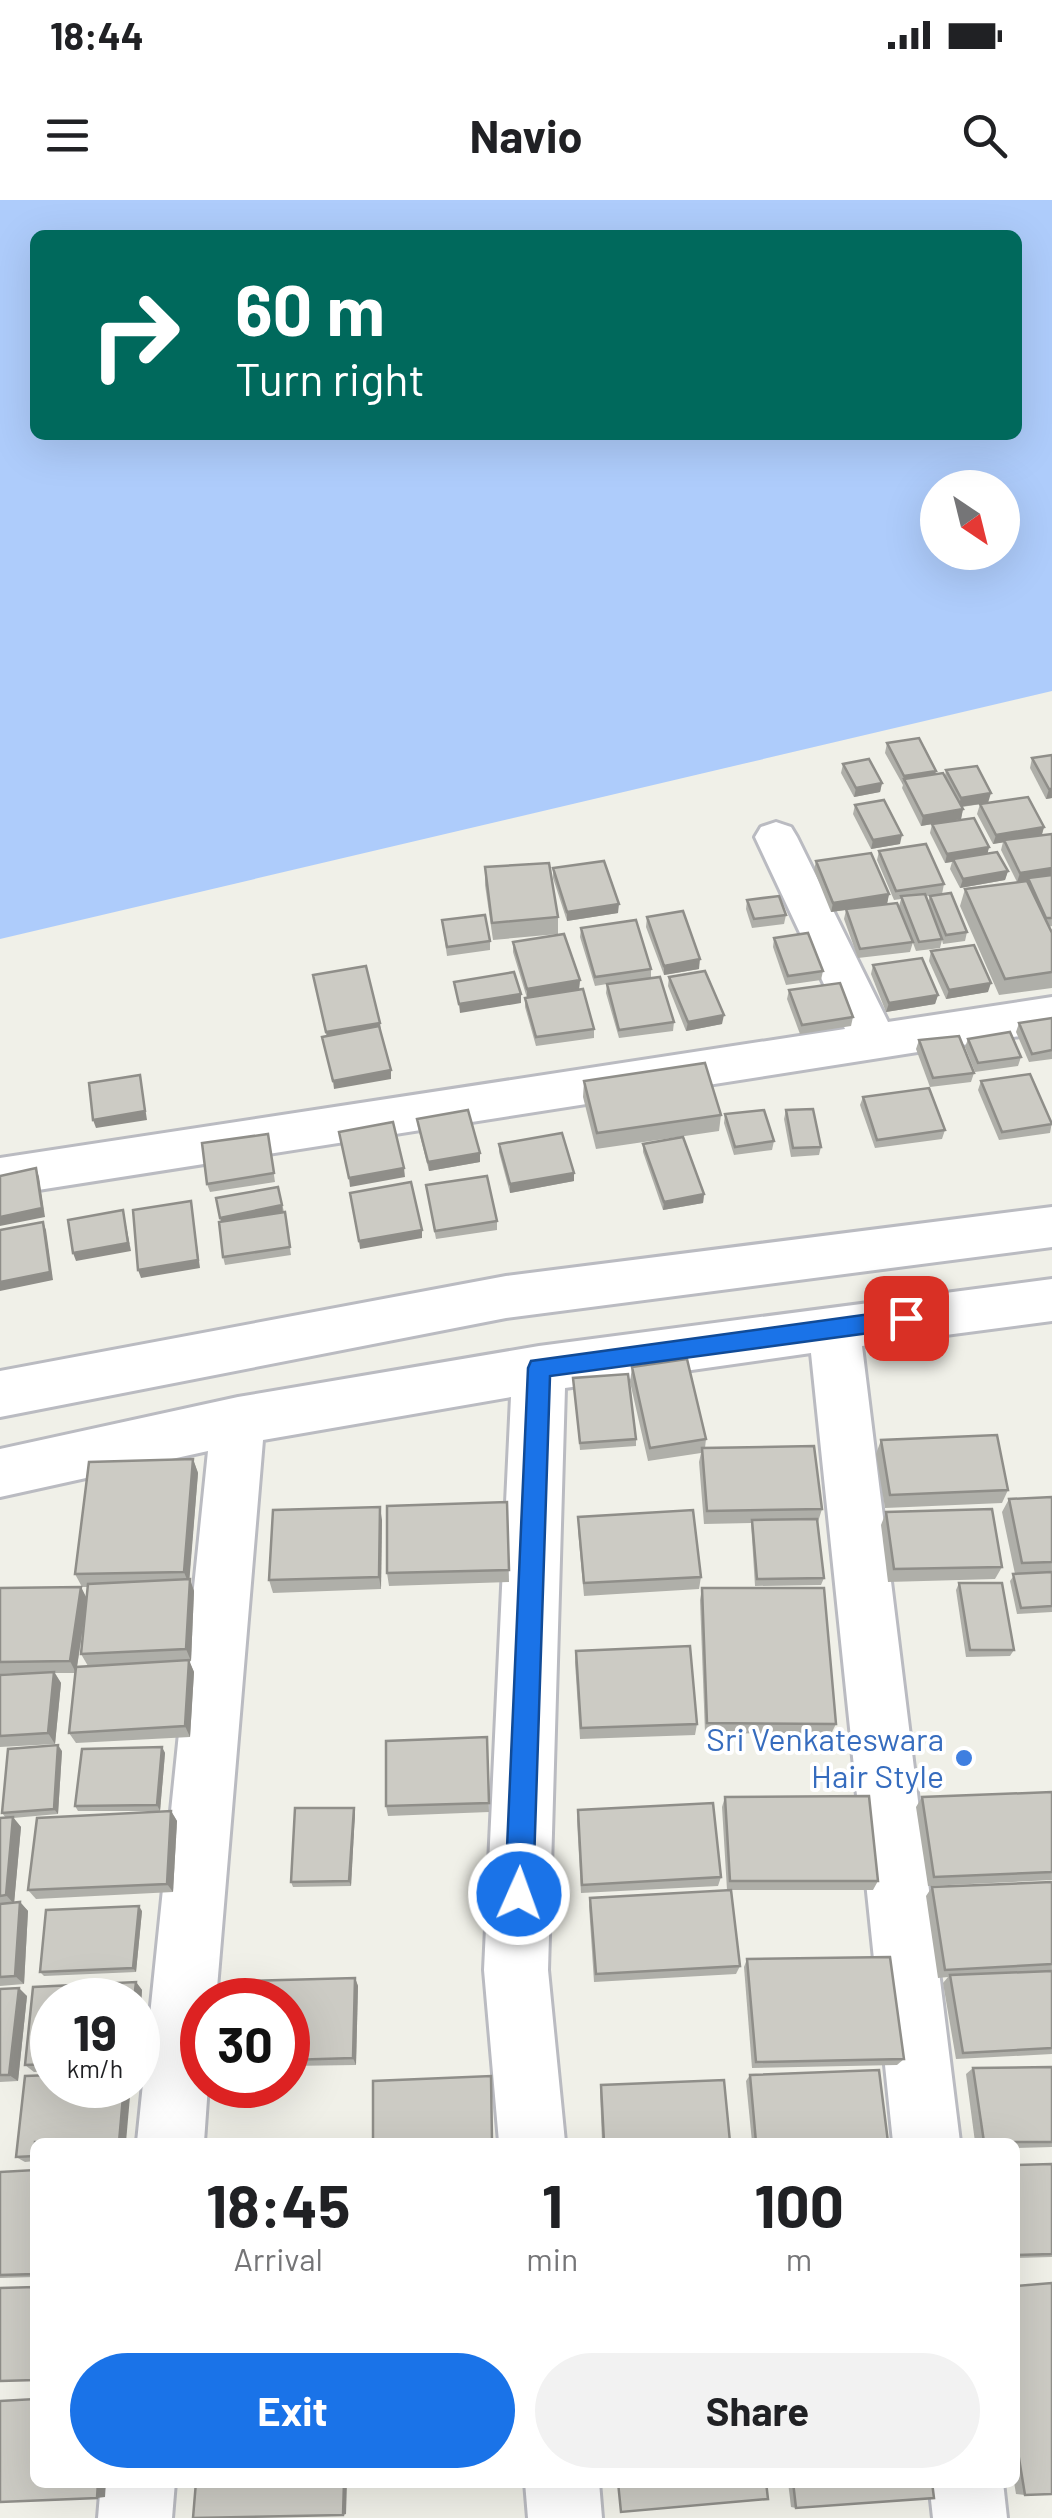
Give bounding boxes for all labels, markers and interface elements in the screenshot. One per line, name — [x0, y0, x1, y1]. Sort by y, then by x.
text: 18:44 — [50, 12, 144, 58]
icon: menu — [40, 108, 95, 163]
text: Navio — [470, 108, 583, 162]
icon: search — [957, 108, 1012, 163]
text: 60 m — [235, 266, 385, 350]
icon: right — [70, 270, 200, 400]
text: Turn right — [235, 351, 425, 405]
north arrow — [920, 470, 1020, 570]
map controls — [920, 470, 1020, 570]
pin — [864, 1276, 949, 1361]
icon: arrive — [879, 1291, 934, 1346]
place label: Sri Venkateswara Hair Style — [706, 1719, 944, 1794]
marker: Sri Venkateswara Hair Style — [953, 1747, 975, 1769]
position arrow — [467, 1842, 571, 1946]
speed limit sign: 30 — [180, 1978, 310, 2108]
text: 19 — [73, 2001, 117, 2061]
text: km/h — [67, 2053, 123, 2083]
text: 18:45 — [206, 2168, 350, 2240]
text: 1 — [542, 2168, 563, 2240]
text: 100 — [754, 2168, 844, 2240]
text: Arrival — [233, 2239, 323, 2277]
text: min — [526, 2239, 578, 2277]
text: m — [786, 2239, 812, 2277]
button: Exit — [70, 2353, 515, 2468]
button: Share — [535, 2353, 980, 2468]

